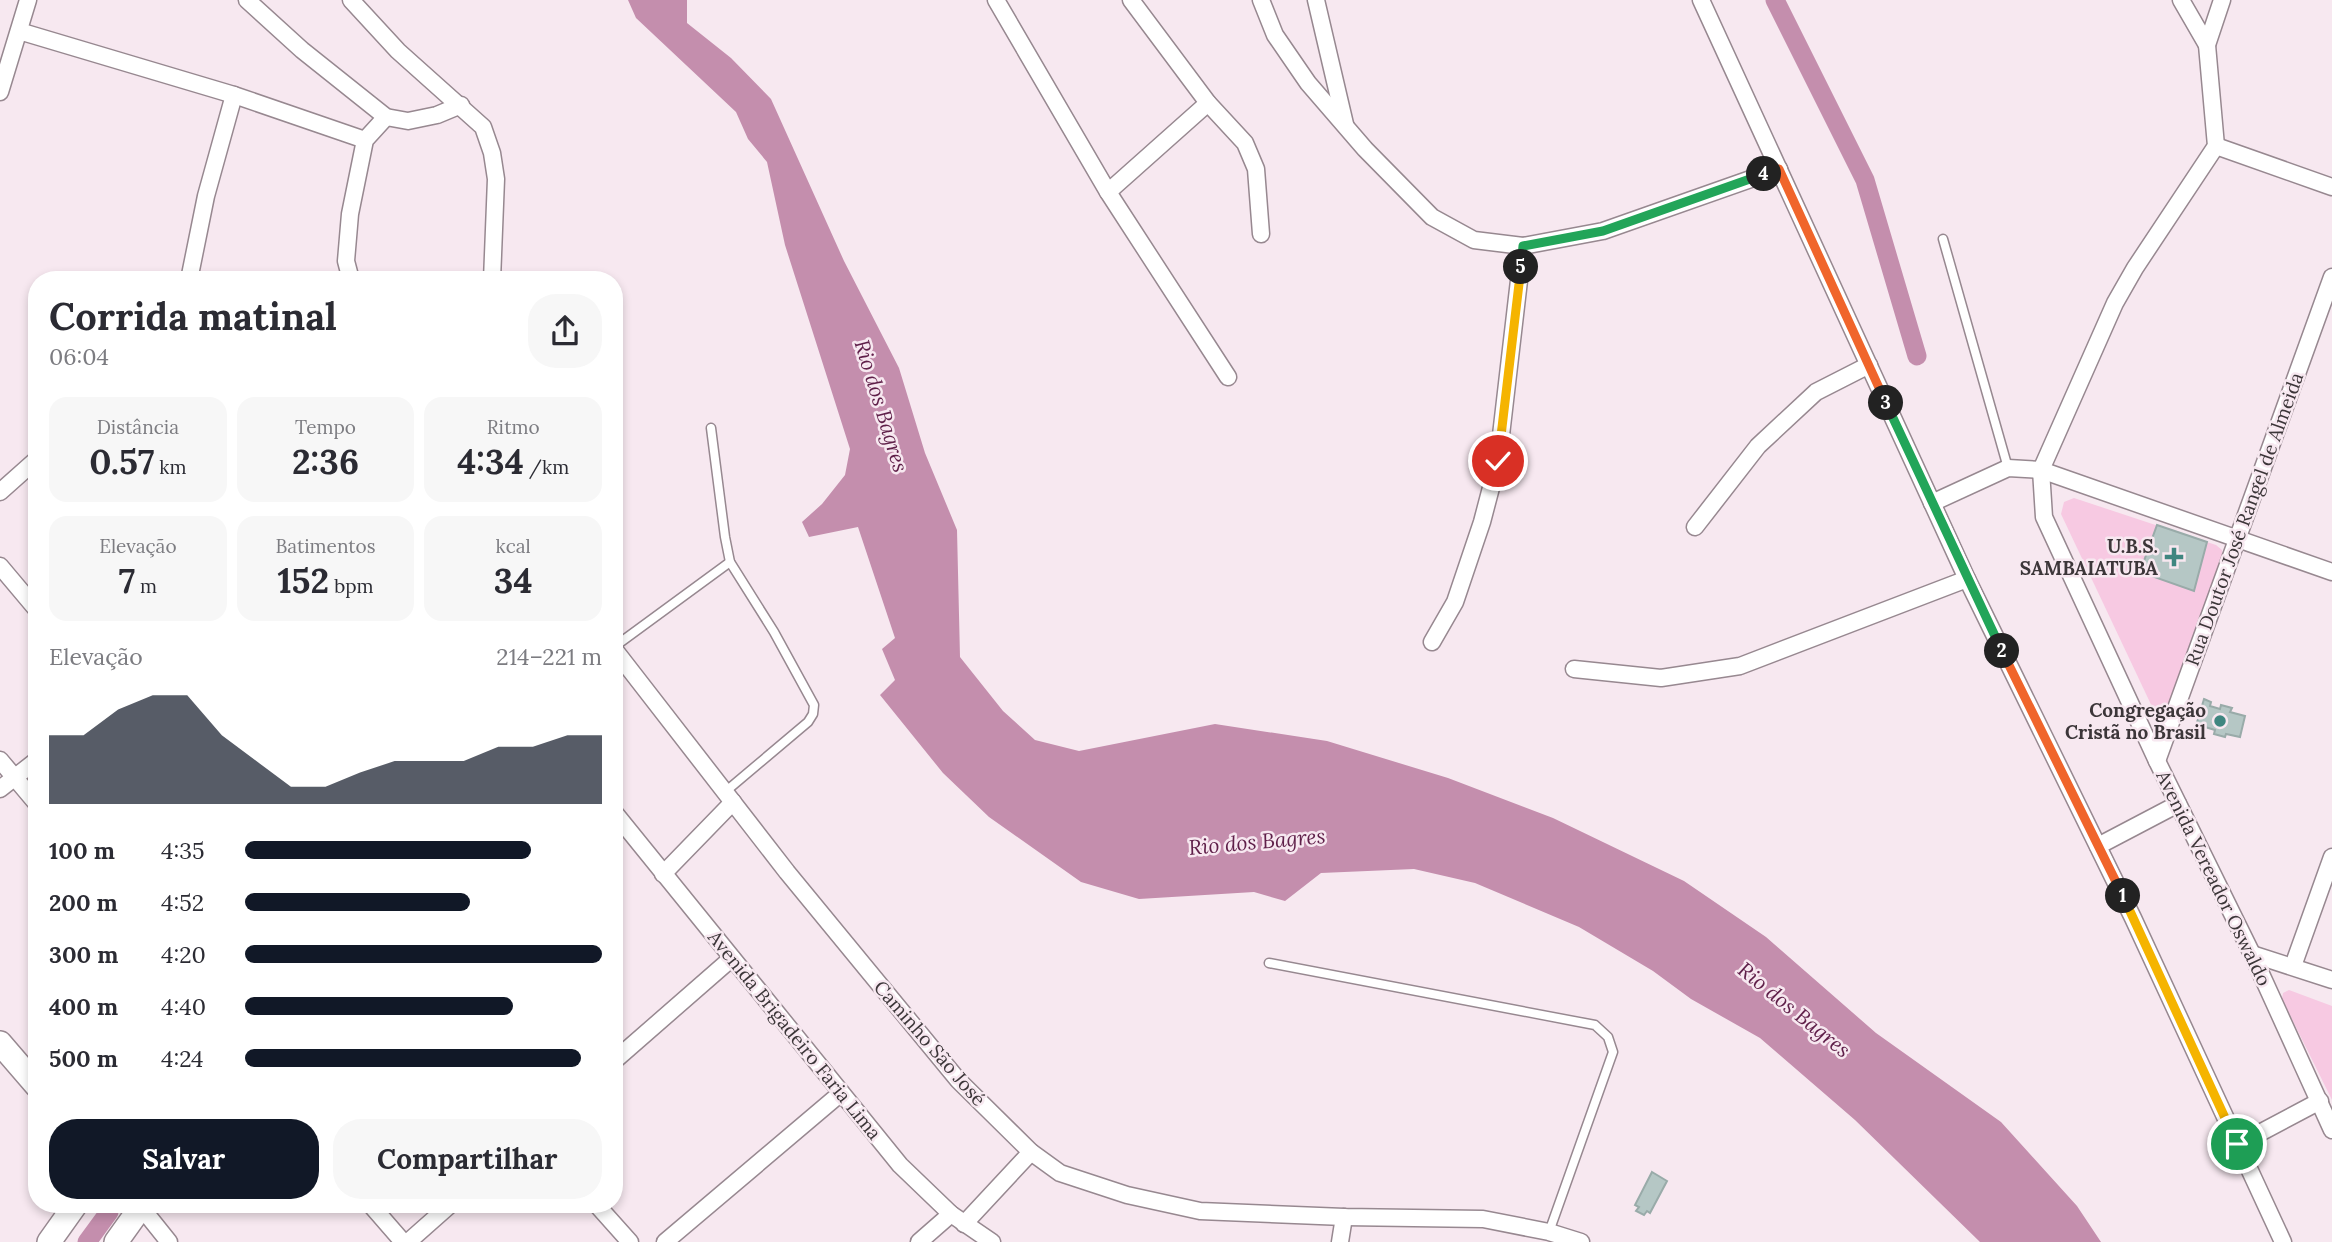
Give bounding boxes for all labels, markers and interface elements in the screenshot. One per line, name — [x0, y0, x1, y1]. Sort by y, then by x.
pin: 4 — [1746, 156, 1782, 192]
text: 4 — [1758, 161, 1769, 185]
pin: 5 — [1504, 250, 1538, 284]
text: 5 — [1515, 254, 1526, 278]
text: Corrida matinal — [49, 292, 337, 340]
button: share — [528, 294, 602, 368]
water label: Rio dos Bagres — [849, 336, 914, 475]
text: 06:04 — [49, 342, 109, 371]
street label: Rua Doutor José Rangel de Almeida — [2180, 369, 2308, 669]
pin: 3 — [1868, 386, 1904, 420]
text: 3 — [1880, 390, 1891, 414]
text: Distância — [97, 415, 179, 439]
text: Tempo — [295, 415, 356, 439]
text: Ritmo — [487, 415, 540, 439]
pin — [1468, 431, 1528, 491]
text: 0.57 — [89, 439, 154, 484]
text: 2:36 — [292, 439, 359, 484]
text: 4:34 — [457, 439, 524, 484]
icon: check — [1479, 442, 1517, 480]
text: km — [154, 455, 186, 479]
text: /km — [524, 455, 569, 479]
text: Elevação — [99, 534, 177, 558]
text: Batimentos — [275, 534, 376, 558]
text: kcal — [496, 534, 531, 558]
place label: U.B.S. SAMBAIATUBA — [2020, 534, 2158, 580]
marker: U.B.S. SAMBAIATUBA — [2164, 547, 2184, 567]
text: 7 — [119, 558, 135, 603]
text: 152 — [277, 558, 329, 603]
text: 34 — [494, 558, 533, 603]
text: m — [135, 574, 157, 598]
text: bpm — [329, 574, 374, 598]
pin: 2 — [1984, 634, 2020, 668]
text: 2 — [1996, 638, 2007, 662]
text: Elevação — [49, 642, 143, 671]
text: 214–221 m — [496, 642, 602, 671]
place label: Congregação Cristã no Brasil — [2065, 698, 2206, 744]
marker: Congregação Cristã no Brasil — [2212, 713, 2228, 729]
street label: Avenida Vereador Oswaldo — [2151, 766, 2277, 990]
water label: Rio dos Bagres — [1187, 822, 1326, 861]
text: 100 m — [49, 836, 115, 865]
text: 4:35 — [161, 836, 205, 865]
pin: 1 — [2106, 878, 2140, 914]
text: 1 — [2119, 883, 2126, 907]
text: 200 m — [49, 888, 118, 917]
text: 4:52 — [161, 888, 204, 917]
street label: Avenida Brigadeiro Faria Lima — [703, 925, 887, 1145]
text: 300 m — [49, 940, 118, 969]
text: 4:20 — [161, 940, 206, 969]
water label: Rio dos Bagres — [1732, 956, 1856, 1063]
street label: Caminho São José — [869, 975, 991, 1111]
text: 400 m — [49, 992, 118, 1021]
text: 4:40 — [161, 992, 206, 1021]
text: 500 m — [49, 1044, 118, 1073]
text: 4:24 — [161, 1044, 204, 1073]
pin — [2207, 1114, 2267, 1174]
button: Salvar — [49, 1119, 319, 1199]
button: Compartilhar — [333, 1119, 602, 1199]
icon: arrive — [2218, 1125, 2256, 1163]

